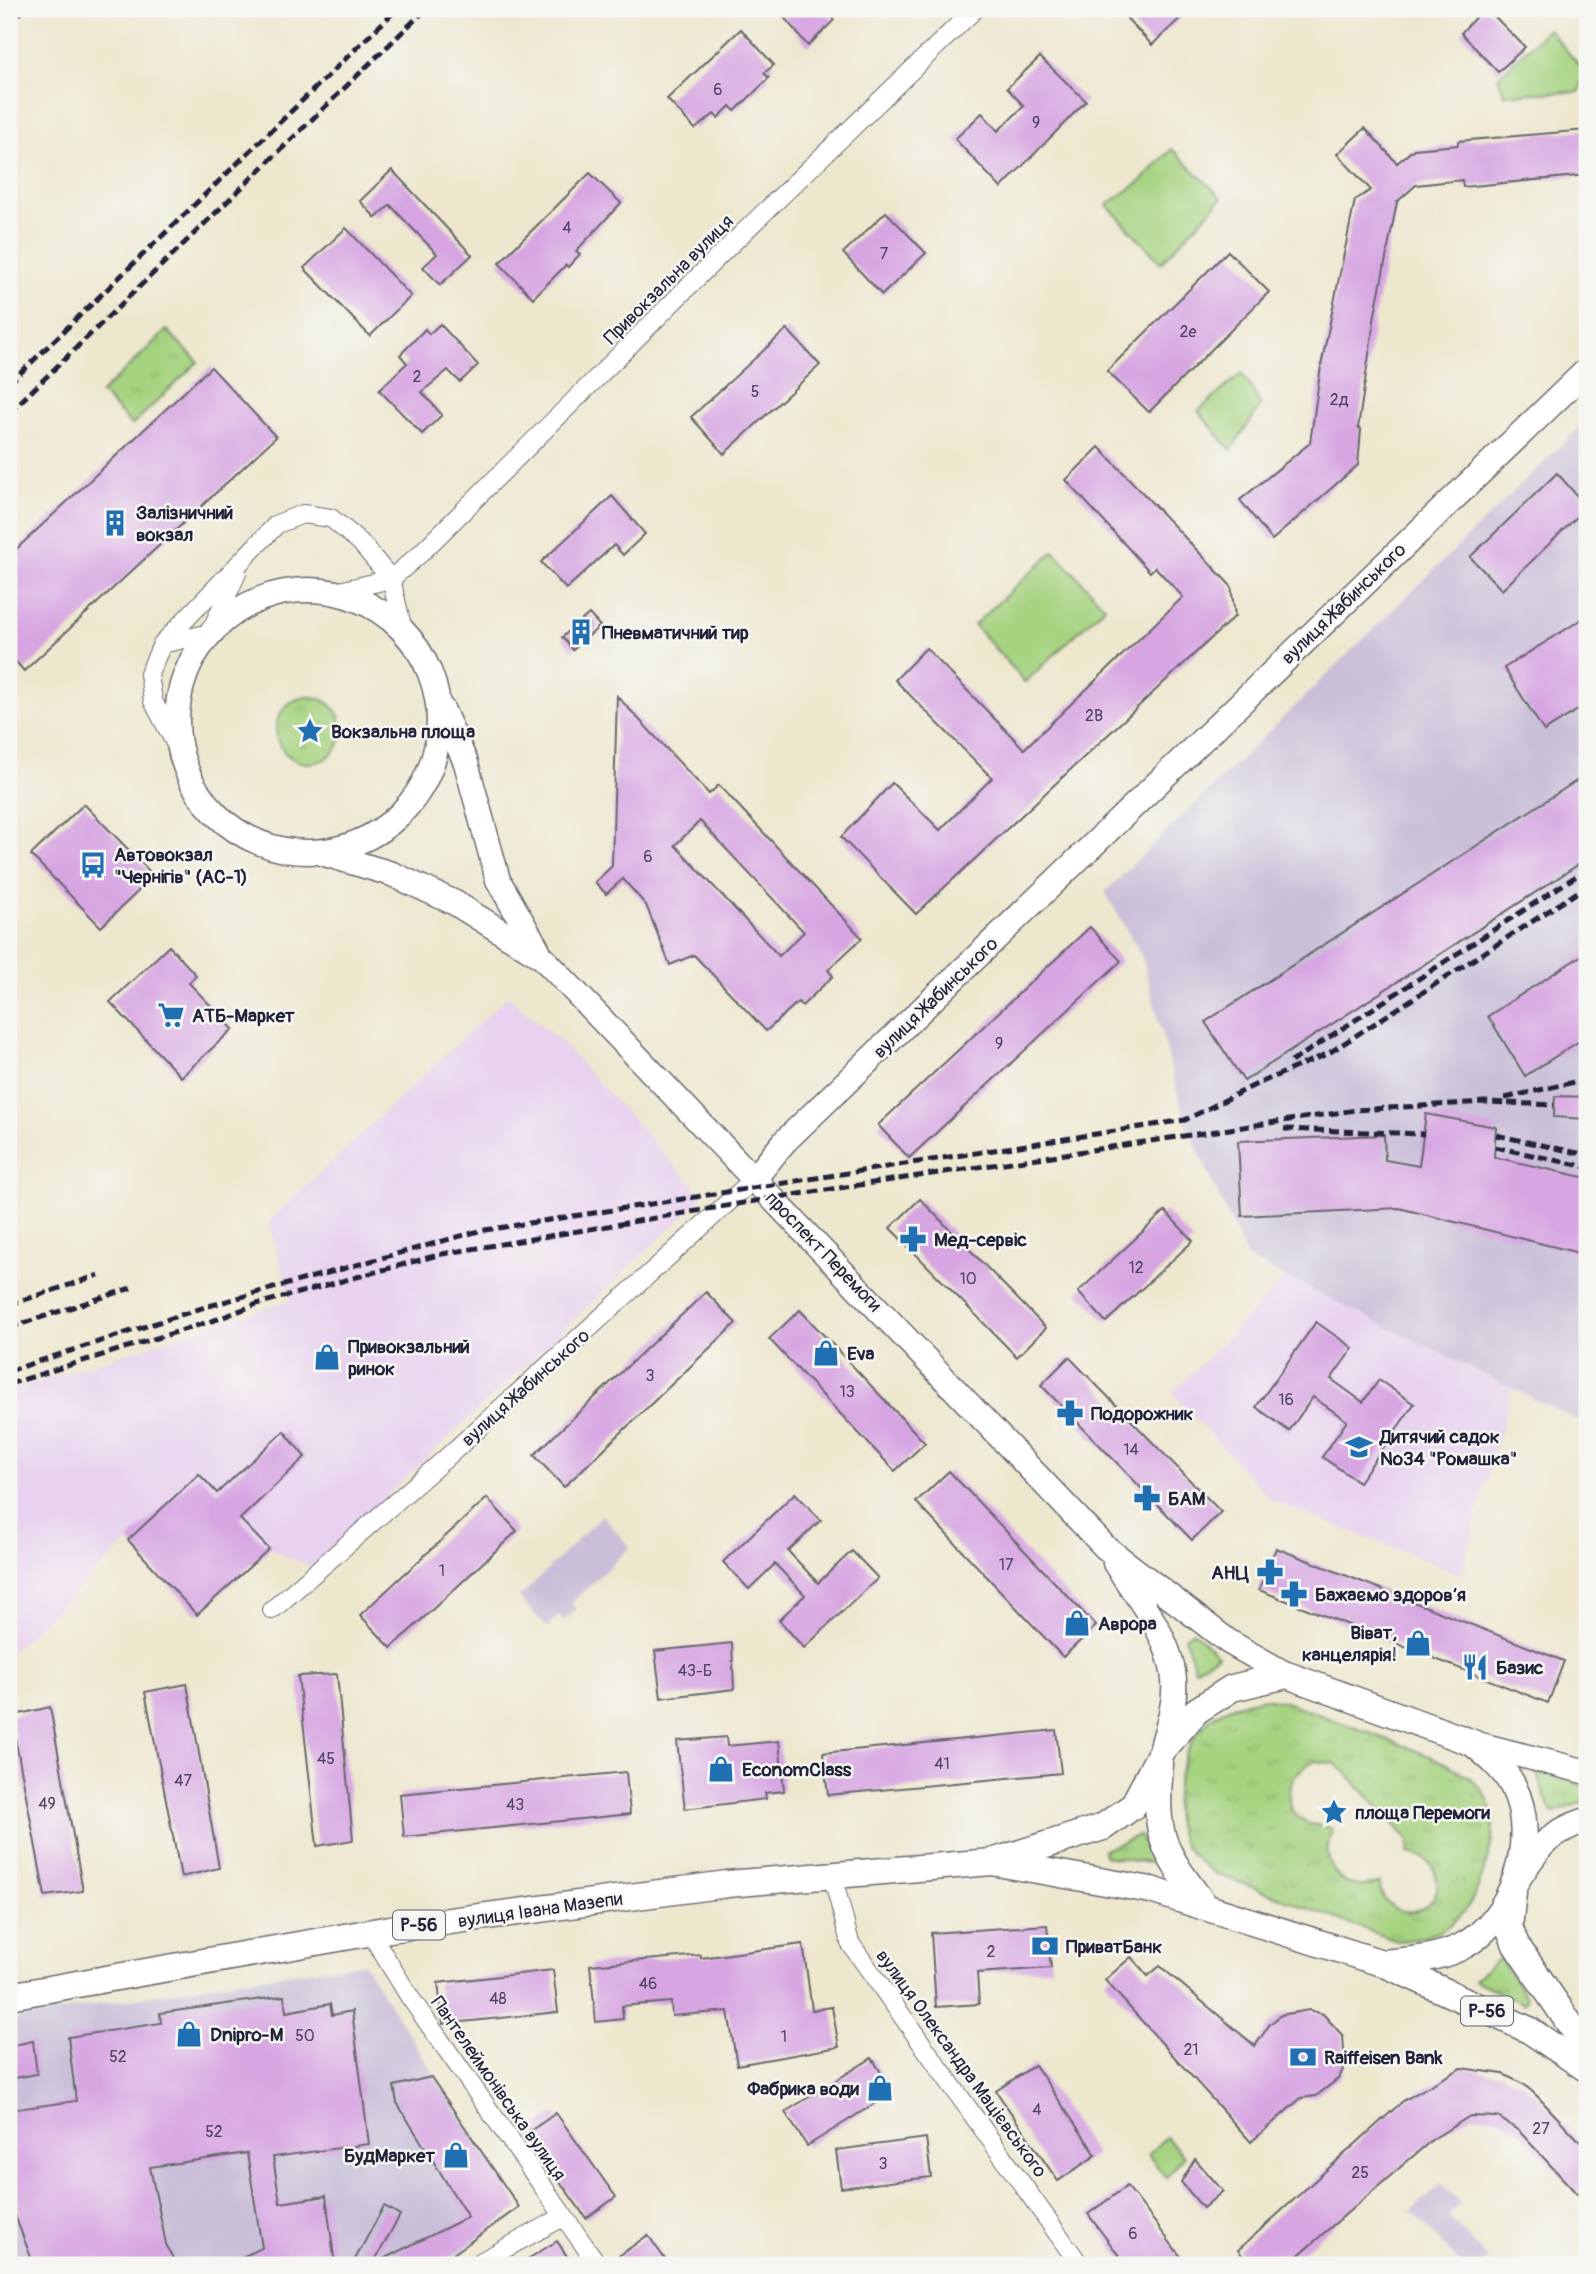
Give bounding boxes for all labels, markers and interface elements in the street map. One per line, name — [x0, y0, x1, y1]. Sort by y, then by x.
house number: 6 — [713, 80, 723, 100]
house number: 9 — [1032, 113, 1040, 133]
street label: Привокзальна вулиця — [599, 210, 739, 350]
house number: 4 — [562, 218, 572, 238]
house number: 7 — [880, 244, 889, 264]
house number: 2е — [1180, 322, 1197, 342]
house number: 2 — [413, 367, 422, 387]
house number: 5 — [751, 382, 759, 402]
house number: 2д — [1330, 390, 1349, 410]
place label: Залізничний вокзал — [136, 501, 233, 547]
building icon: Залізничний вокзал — [100, 508, 130, 538]
street label: вулиця Жабинського — [1276, 538, 1411, 669]
building icon: Пневматичний тир — [566, 617, 596, 647]
place label: Пневматичний тир — [602, 621, 749, 645]
house number: 2В — [1085, 706, 1103, 726]
place icon: Вокзальна площа — [295, 716, 325, 746]
place label: Вокзальна площа — [331, 720, 475, 744]
place label: Автовокзал "Чернігів" (АС-1) — [114, 843, 248, 889]
house number: 6 — [643, 847, 653, 867]
bus stop icon: Автовокзал "Чернігів" (АС-1) — [78, 850, 108, 880]
street label: вулиця Жабинського — [868, 932, 1003, 1063]
supermarket icon: АТБ-Маркет — [156, 1000, 186, 1030]
place label: АТБ-Маркет — [192, 1004, 295, 1028]
house number: 9 — [995, 1034, 1003, 1054]
street label: проспект Перемоги — [760, 1187, 887, 1317]
pharmacy icon: Мед-сервіс — [898, 1224, 928, 1254]
place label: Мед-сервіс — [934, 1228, 1027, 1252]
house number: 12 — [1128, 1258, 1144, 1278]
house number: 10 — [959, 1269, 977, 1289]
street label: вулиця Жабинського — [457, 1324, 595, 1452]
place label: Привокзальний ринок — [348, 1335, 470, 1381]
shop icon: Eva — [811, 1338, 841, 1368]
shop icon: Привокзальний ринок — [312, 1342, 342, 1372]
place label: Eva — [847, 1342, 874, 1366]
house number: 3 — [646, 1366, 655, 1386]
house number: 13 — [839, 1382, 855, 1402]
house number: 16 — [1278, 1390, 1294, 1410]
pharmacy icon: Подорожник — [1055, 1398, 1085, 1428]
place label: Подорожник — [1091, 1402, 1193, 1426]
place label: Дитячий садок №34 "Ромашка" — [1379, 1425, 1517, 1471]
school or university icon: Дитячий садок №34 "Ромашка" — [1344, 1432, 1374, 1462]
house number: 14 — [1123, 1440, 1139, 1460]
pharmacy icon: БАМ — [1132, 1483, 1162, 1513]
place label: БАМ — [1168, 1487, 1206, 1511]
house number: 17 — [999, 1555, 1014, 1575]
pharmacy icon: АНЦ — [1255, 1557, 1285, 1587]
house number: 1 — [439, 1561, 445, 1581]
place label: АНЦ — [1211, 1561, 1249, 1585]
pharmacy icon: Бажаємо здоровʼя — [1279, 1579, 1309, 1609]
place label: Бажаємо здоровʼя — [1315, 1583, 1466, 1607]
shop icon: Аврора — [1062, 1608, 1092, 1638]
place label: Аврора — [1098, 1612, 1157, 1636]
place label: Віват, канцелярія! — [1302, 1621, 1397, 1667]
shop icon: Віват, канцелярія! — [1403, 1628, 1433, 1658]
restaurant icon: Базис — [1460, 1652, 1490, 1682]
place label: Базис — [1496, 1656, 1544, 1680]
house number: 43-Б — [678, 1661, 712, 1681]
house number: 45 — [317, 1749, 335, 1769]
shop icon: EconomClass — [706, 1754, 736, 1784]
house number: 41 — [934, 1754, 950, 1774]
place label: EconomClass — [742, 1758, 852, 1782]
house number: 47 — [174, 1771, 192, 1791]
house number: 49 — [38, 1794, 56, 1814]
house number: 43 — [506, 1795, 524, 1815]
place icon: площа Перемоги — [1319, 1797, 1349, 1827]
place label: площа Перемоги — [1355, 1801, 1490, 1825]
street label: вулиця Івана Мазепи — [456, 1886, 625, 1933]
road number: Р-56 — [393, 1910, 445, 1940]
bank icon: ПриватБанк — [1030, 1931, 1060, 1961]
place label: ПриватБанк — [1066, 1935, 1162, 1959]
house number: 2 — [987, 1942, 996, 1962]
street label: вулиця Олександра Мацієвського — [870, 1945, 1052, 2182]
house number: 46 — [639, 1974, 657, 1994]
house number: 48 — [489, 1989, 507, 2009]
street label: Пантелеймонівська вулиця — [425, 1992, 571, 2186]
road number: Р-56 — [1461, 1996, 1513, 2025]
shop icon: Dnipro-M — [174, 2019, 204, 2049]
place label: Dnipro-M — [210, 2023, 284, 2047]
house number: 50 — [295, 2026, 315, 2046]
house number: 1 — [781, 2027, 787, 2047]
house number: 21 — [1183, 2040, 1199, 2060]
bank icon: Raiffeisen Bank — [1288, 2042, 1318, 2072]
place label: Raiffeisen Bank — [1324, 2046, 1444, 2070]
house number: 52 — [109, 2047, 127, 2067]
shop icon: Фабрика води — [865, 2073, 895, 2103]
place label: Фабрика води — [747, 2077, 860, 2101]
house number: 4 — [1032, 2100, 1042, 2120]
house number: 27 — [1532, 2119, 1550, 2139]
house number: 52 — [205, 2122, 223, 2142]
shop icon: БудМаркет — [441, 2140, 471, 2170]
place label: БудМаркет — [344, 2144, 435, 2168]
house number: 3 — [879, 2154, 888, 2174]
house number: 25 — [1351, 2163, 1369, 2183]
house number: 6 — [1128, 2224, 1138, 2244]

